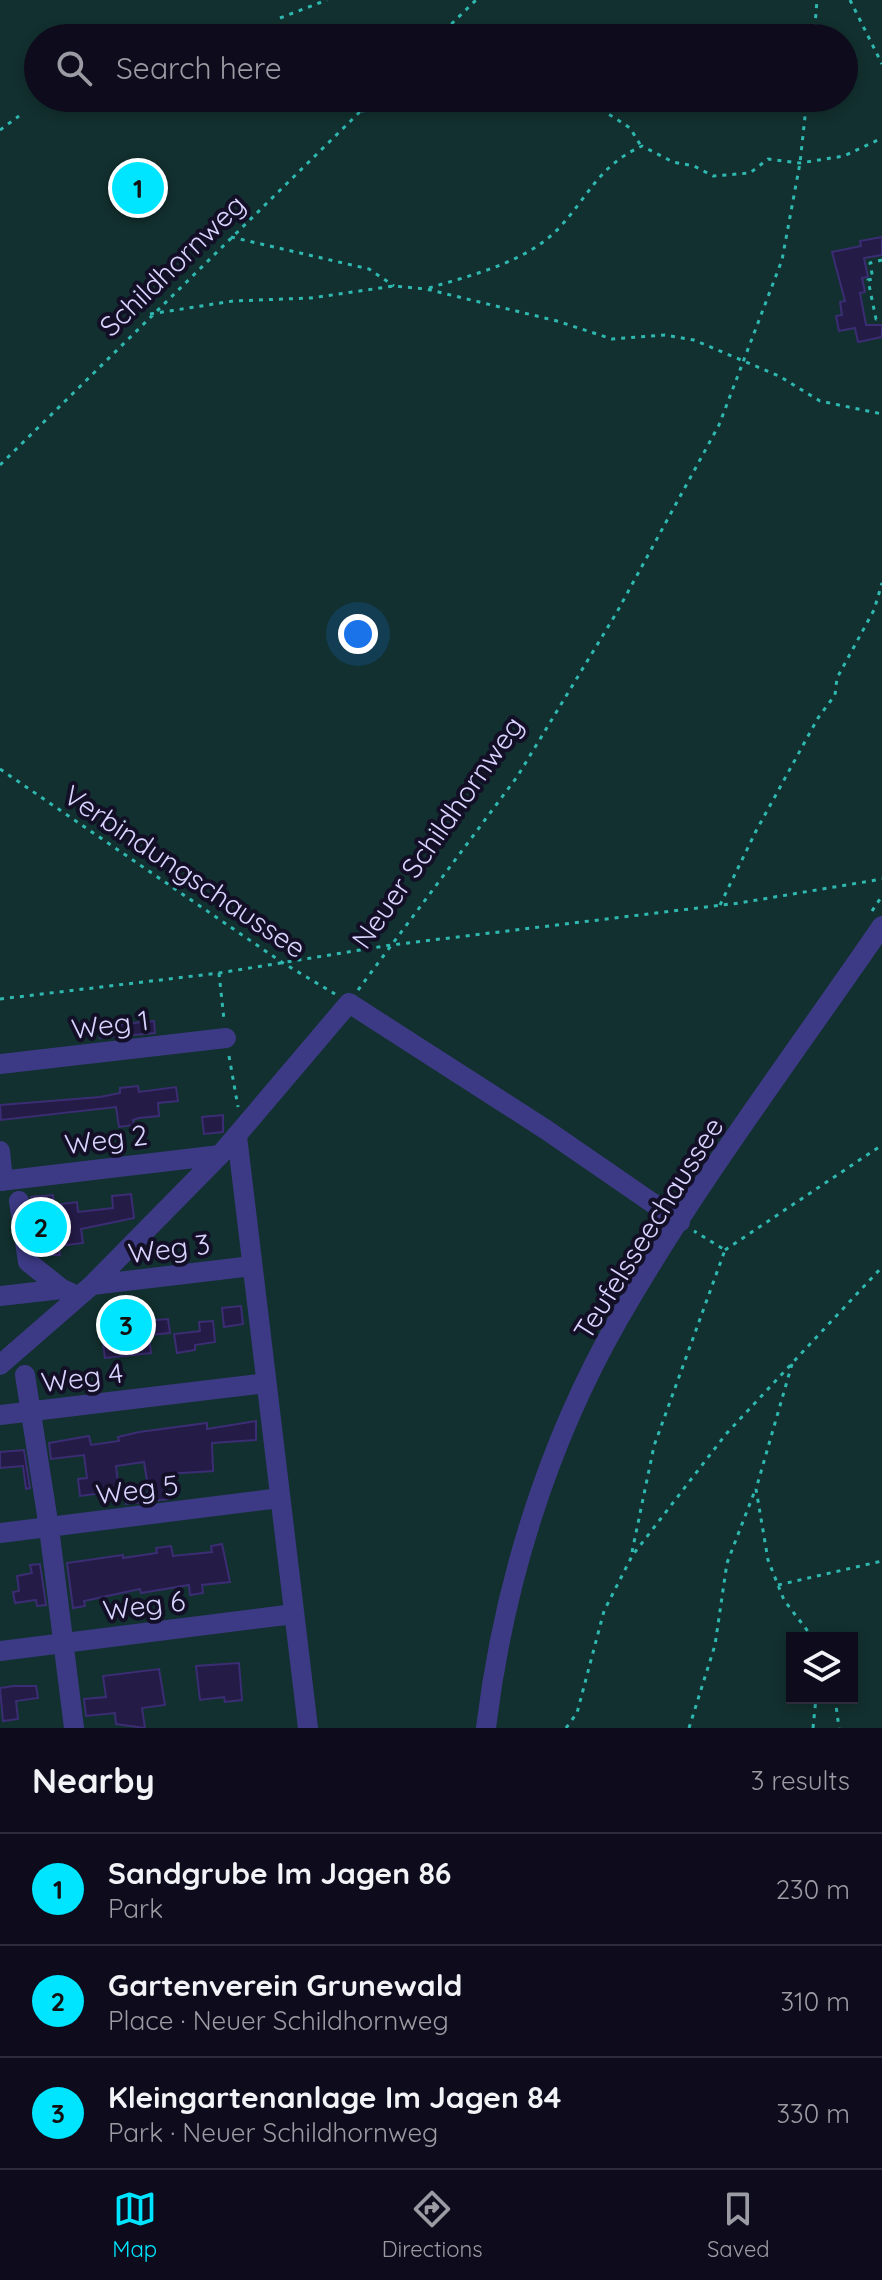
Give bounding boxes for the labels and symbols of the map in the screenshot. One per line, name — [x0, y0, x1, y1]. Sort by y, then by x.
pin: 1 — [112, 158, 164, 218]
street label: Schildhornweg — [92, 187, 252, 343]
your location — [338, 614, 378, 654]
street label: Neuer Schildhornweg — [344, 709, 530, 955]
street label: Verbindungschaussee — [57, 777, 313, 965]
street label: Weg 1 — [69, 1002, 151, 1046]
street label: Teufelsseechaussee — [565, 1110, 731, 1346]
street label: Weg 2 — [63, 1117, 149, 1161]
pin: 2 — [15, 1197, 67, 1257]
street label: Weg 3 — [126, 1226, 212, 1270]
pin: 3 — [100, 1295, 152, 1355]
street label: Weg 4 — [39, 1355, 125, 1399]
street label: Weg 5 — [94, 1467, 180, 1511]
street label: Weg 6 — [101, 1583, 187, 1627]

